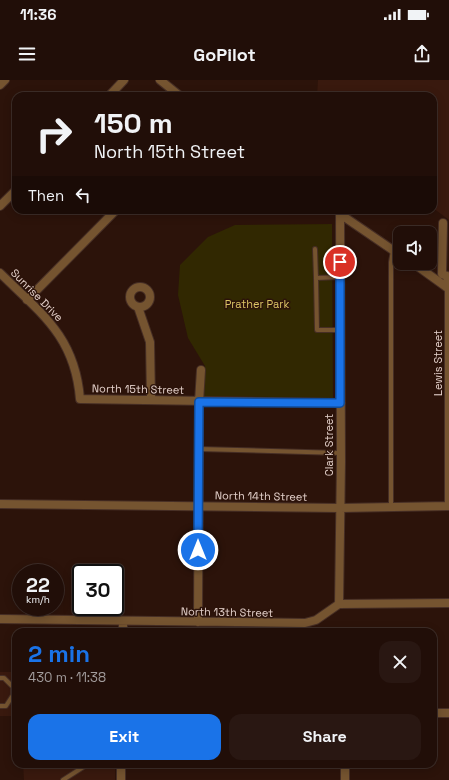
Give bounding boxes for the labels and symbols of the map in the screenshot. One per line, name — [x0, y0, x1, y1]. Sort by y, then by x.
pin — [323, 245, 357, 279]
street label: Sunrise Drive — [8, 266, 66, 324]
park label: Prather Park — [225, 297, 289, 311]
street label: Lewis Street — [431, 330, 445, 396]
street label: North 15th Street — [92, 381, 184, 397]
street label: Clark Street — [322, 414, 336, 476]
street label: North 14th Street — [215, 488, 307, 504]
position arrow — [177, 529, 219, 571]
speed limit sign: 30 — [72, 564, 124, 616]
street label: North 13th Street — [181, 604, 273, 620]

